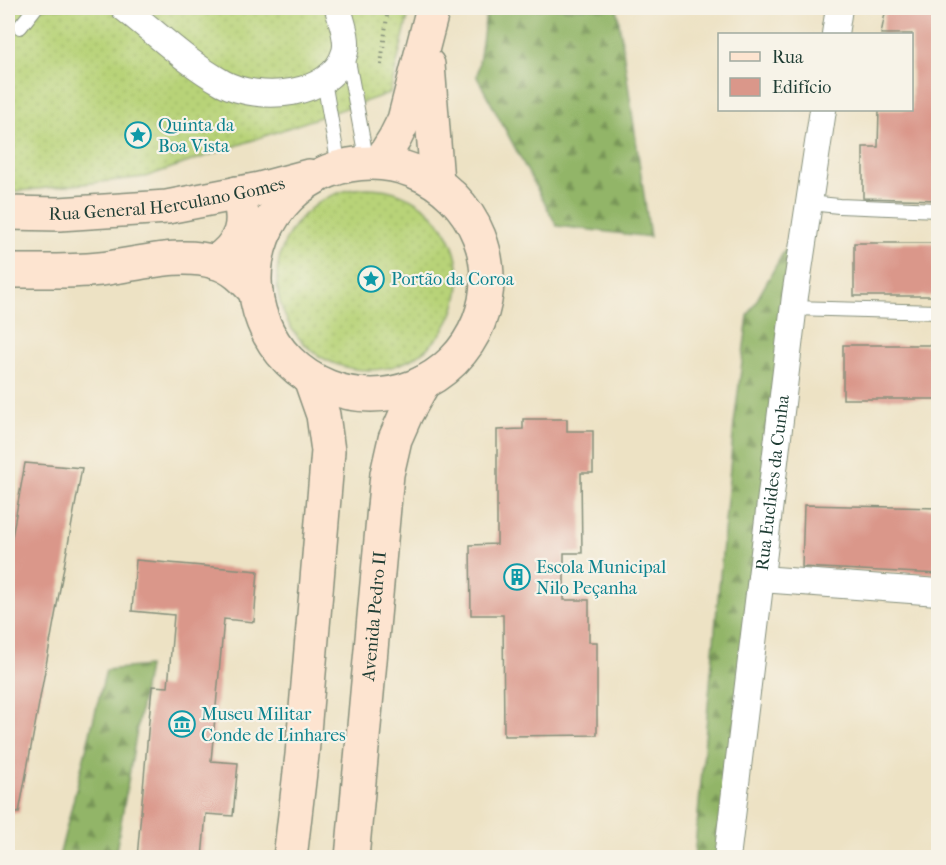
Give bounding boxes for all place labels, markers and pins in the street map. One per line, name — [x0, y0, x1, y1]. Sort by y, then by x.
place label: Quinta da Boa Vista — [158, 115, 235, 157]
place icon: Quinta da Boa Vista — [123, 120, 153, 150]
place icon: Portão da Coroa — [356, 264, 386, 294]
place label: Portão da Coroa — [391, 269, 515, 290]
place label: Escola Municipal Nilo Peçanha — [536, 557, 666, 599]
building icon: Escola Municipal Nilo Peçanha — [502, 562, 532, 592]
place label: Museu Militar Conde de Linhares — [201, 704, 346, 746]
museum icon: Museu Militar Conde de Linhares — [167, 709, 197, 739]

